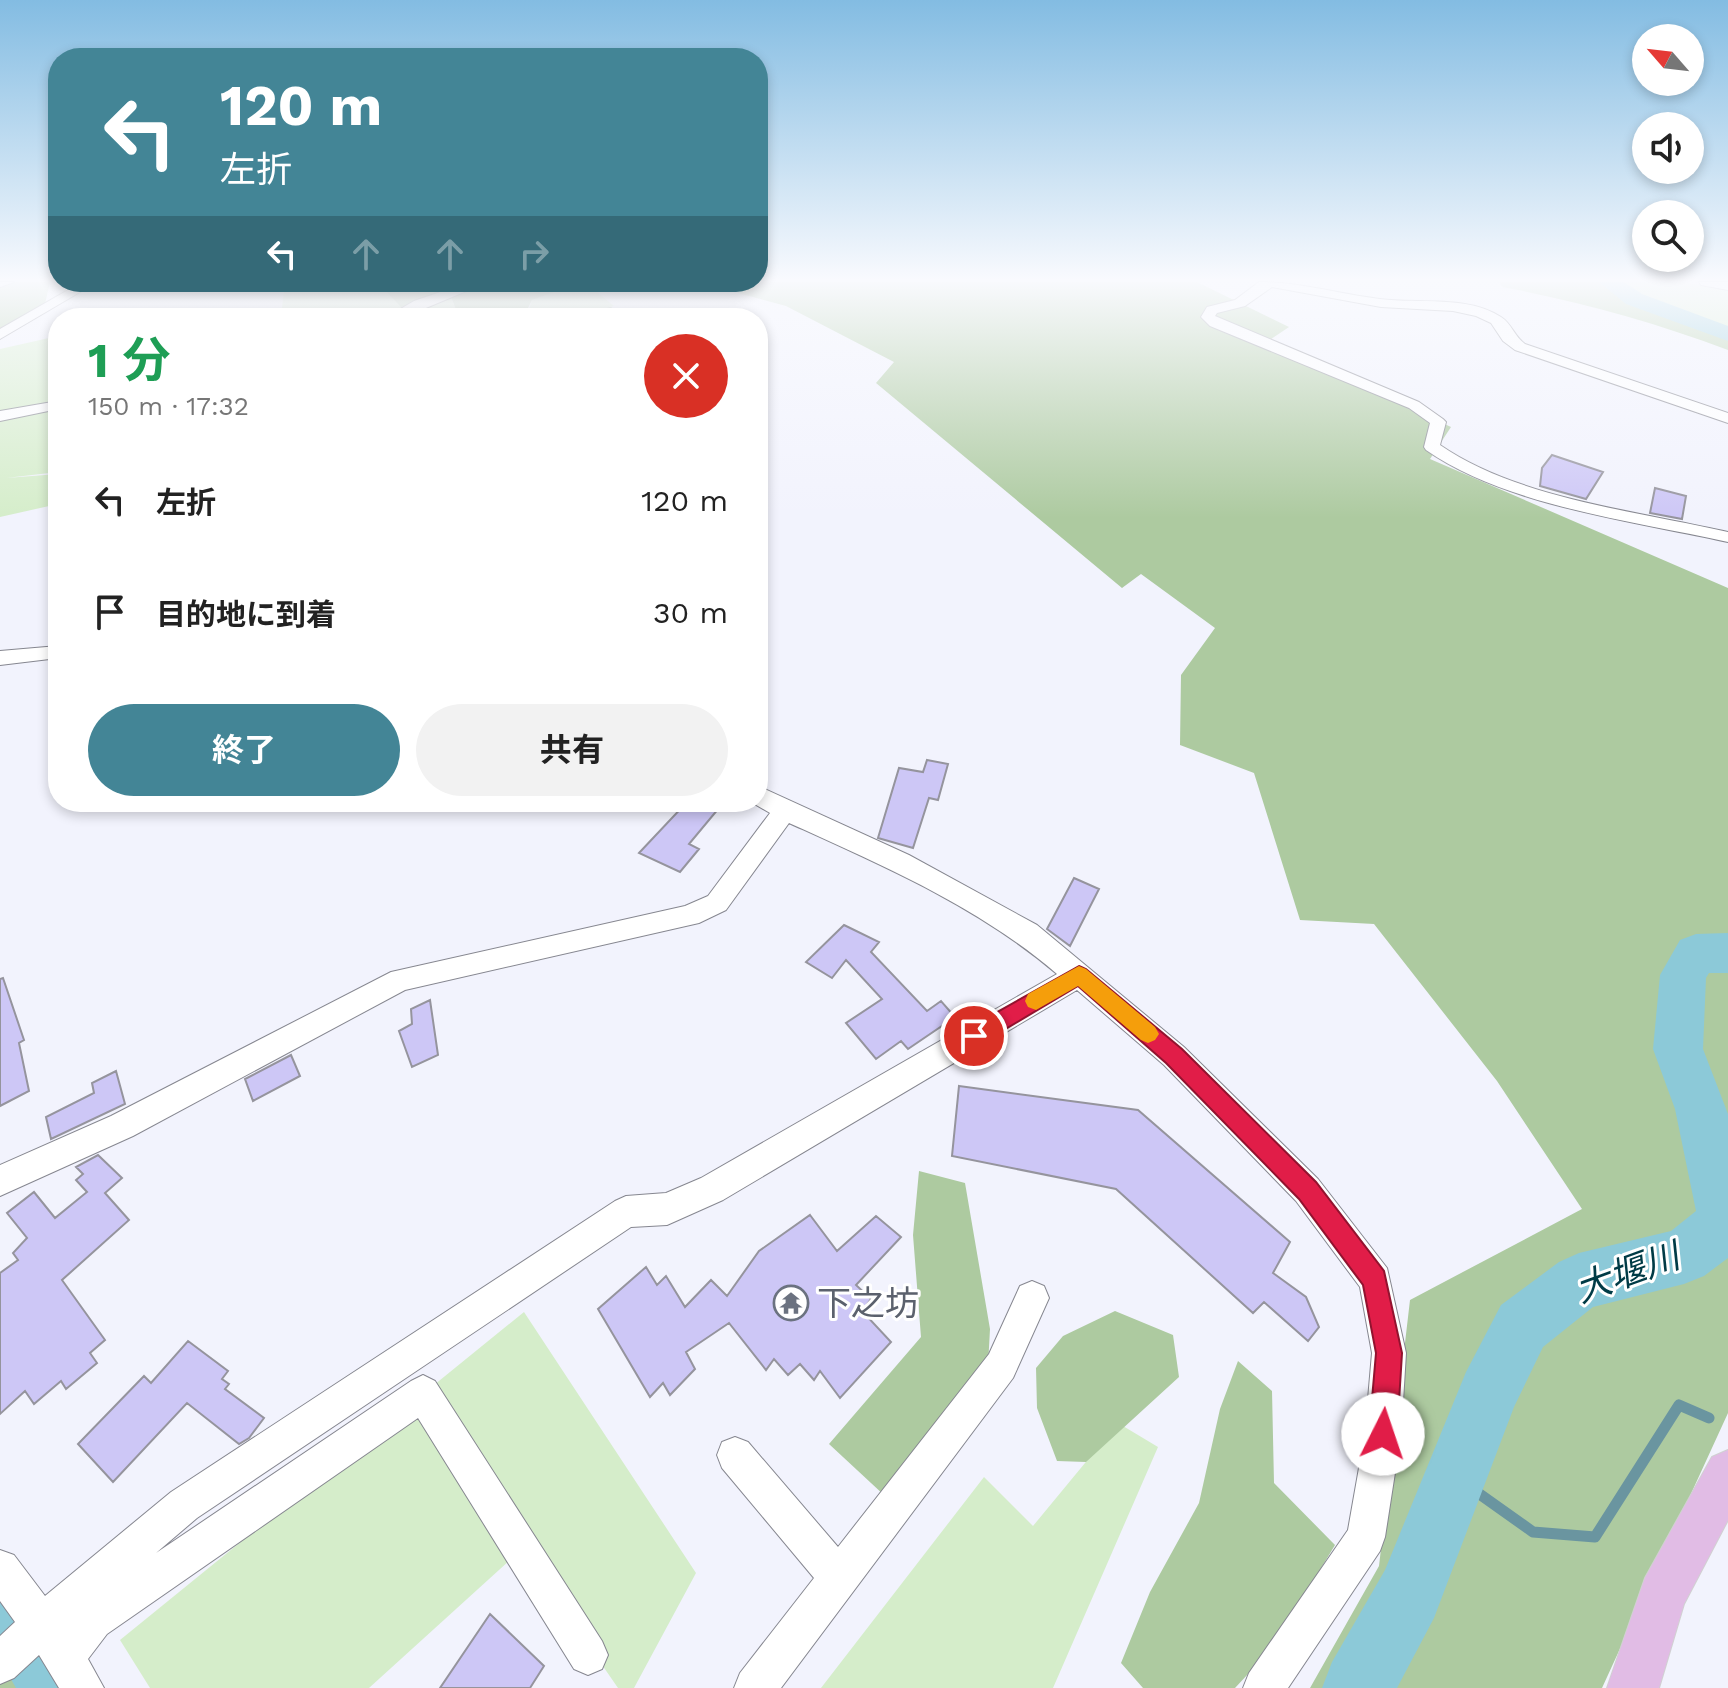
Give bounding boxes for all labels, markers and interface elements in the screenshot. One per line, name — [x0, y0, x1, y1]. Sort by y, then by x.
north arrow — [1632, 24, 1704, 96]
map controls — [1632, 24, 1704, 272]
text: 120 m — [220, 73, 382, 139]
icon: left — [88, 80, 192, 184]
button: sound — [1632, 112, 1704, 184]
text: 左折 — [220, 149, 292, 191]
button: search — [1632, 200, 1704, 272]
icon: left — [260, 232, 304, 276]
icon: ahead — [344, 232, 388, 276]
icon: ahead — [428, 232, 472, 276]
icon: right — [512, 232, 556, 276]
text: 1 分 — [88, 332, 170, 389]
button: close — [644, 334, 728, 418]
text: 150 m · 17:32 — [88, 391, 249, 421]
icon: left — [88, 478, 132, 522]
text: 120 m — [641, 483, 728, 518]
text: 左折 — [156, 485, 216, 520]
icon: arrive — [88, 590, 132, 634]
text: 30 m — [653, 595, 728, 630]
text: 目的地に到着 — [156, 597, 336, 632]
button: 終了 — [88, 704, 400, 796]
button: 共有 — [416, 704, 728, 796]
pin — [940, 1002, 1008, 1070]
icon: arrive — [952, 1014, 996, 1058]
water label: 大堰川 — [1569, 1233, 1689, 1311]
place label: 下之坊 — [817, 1283, 919, 1323]
temple icon: 下之坊 — [772, 1284, 810, 1322]
position arrow — [1341, 1392, 1425, 1476]

